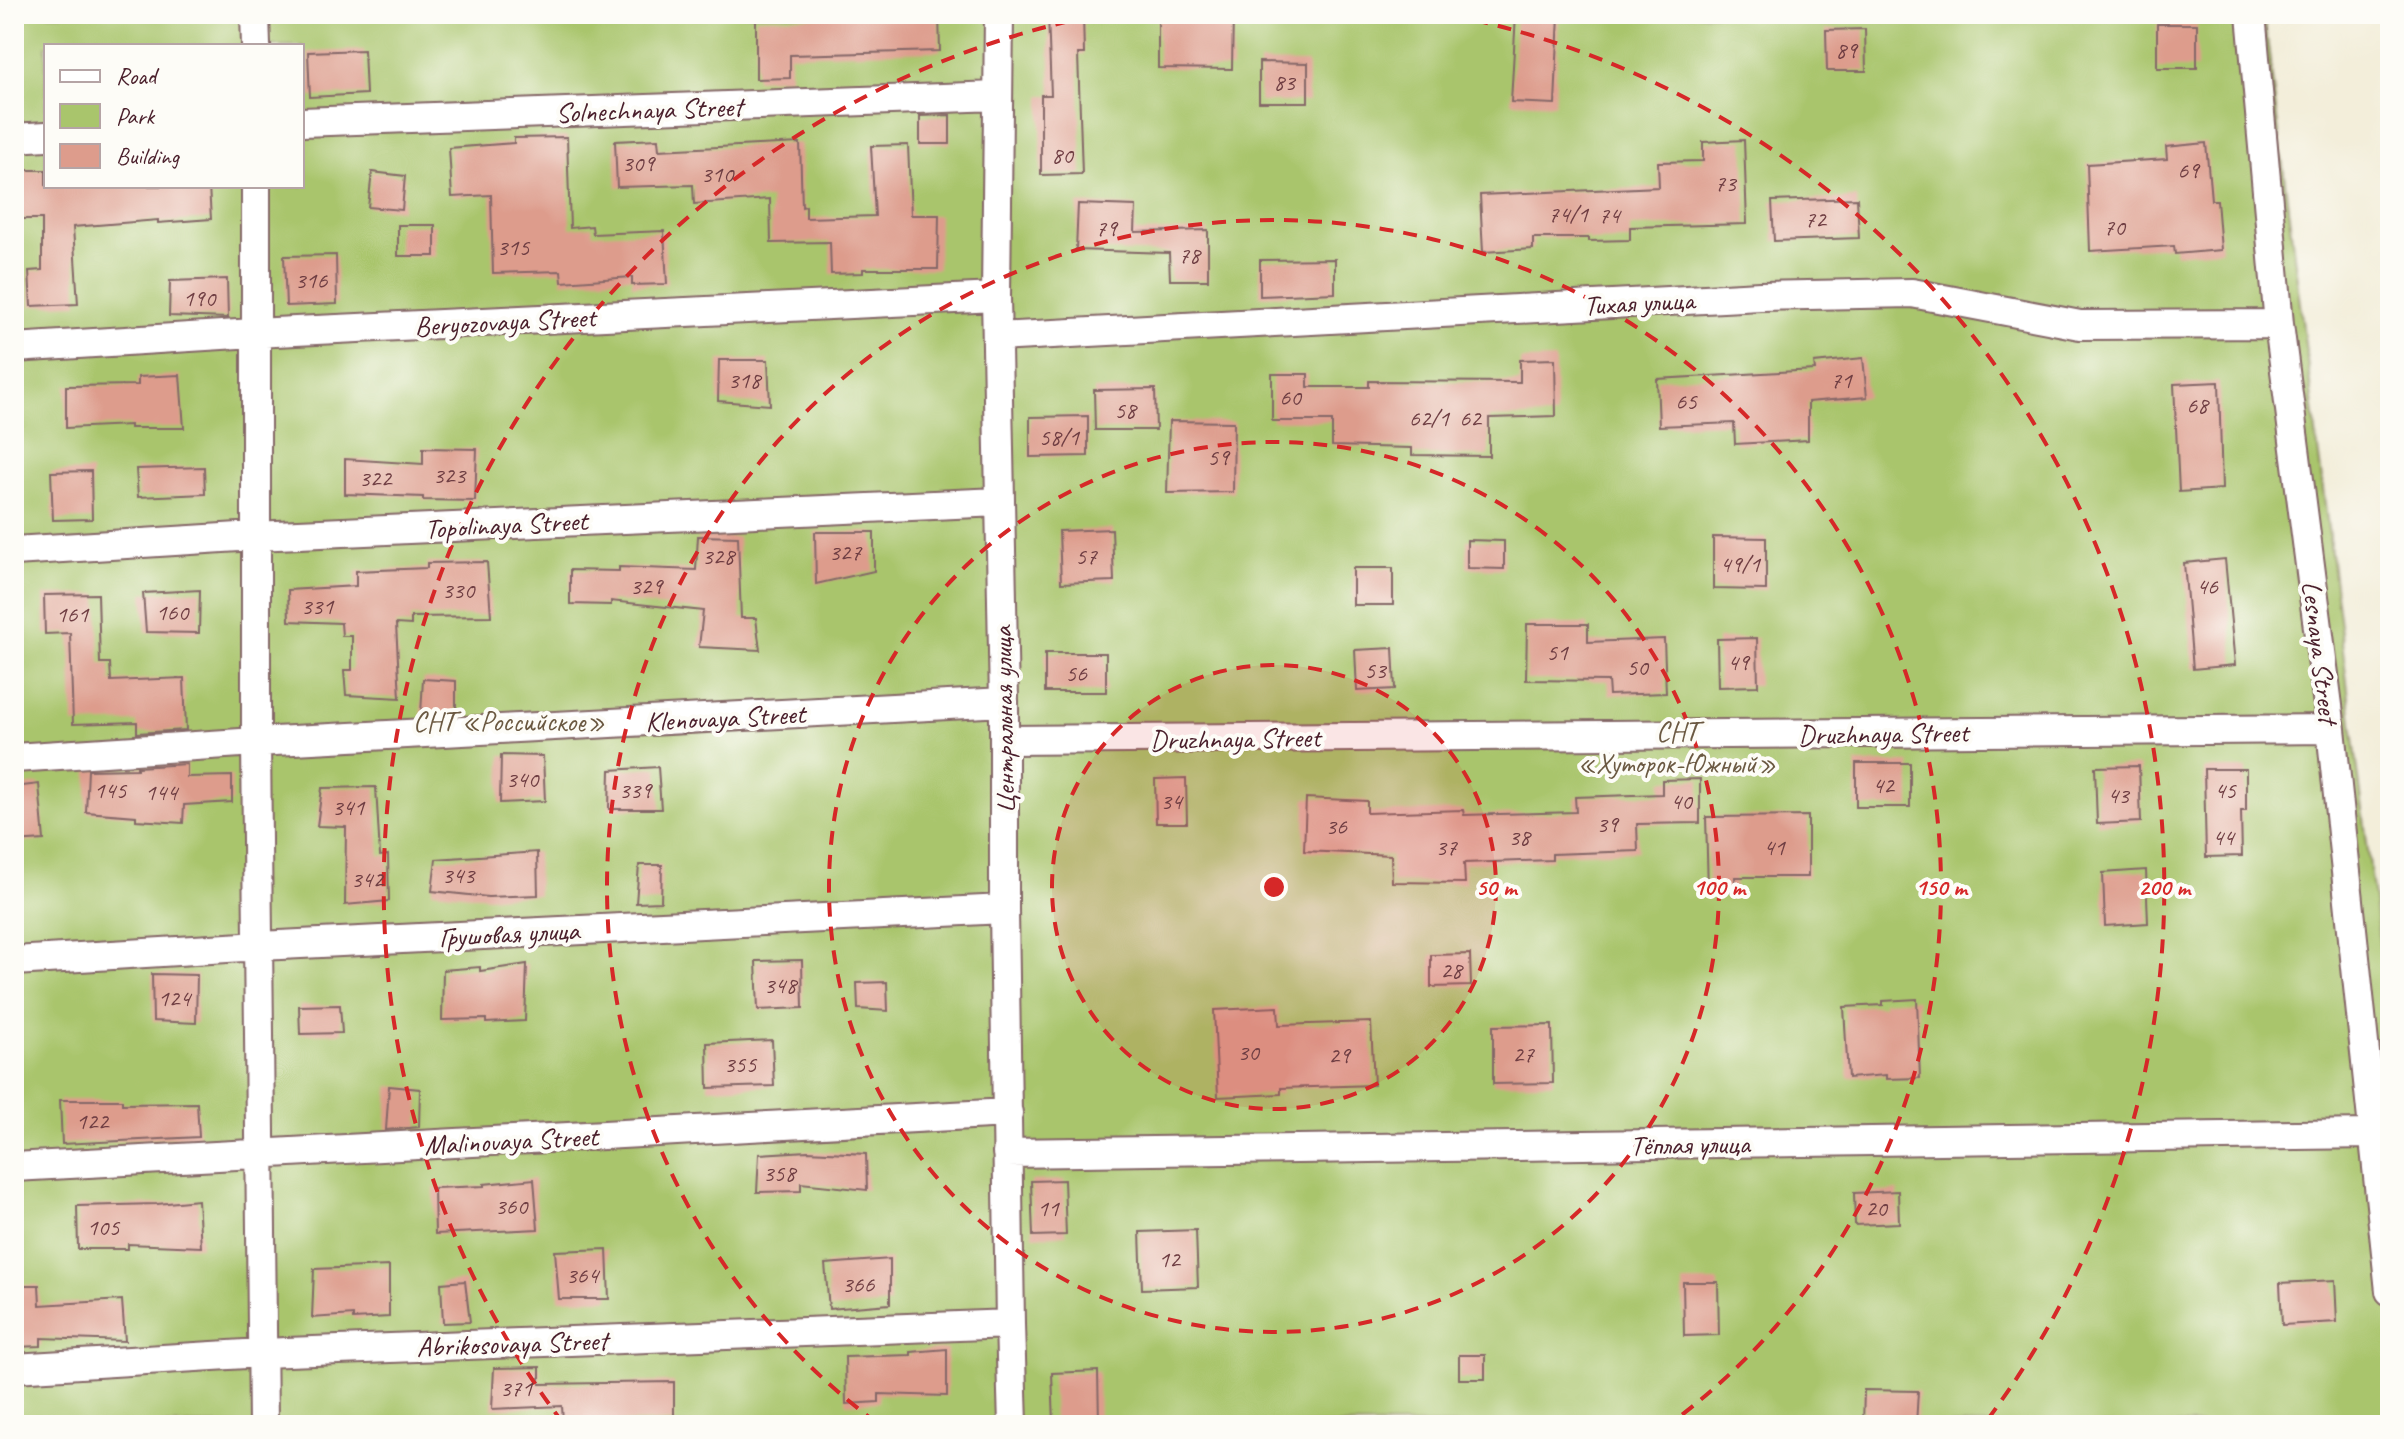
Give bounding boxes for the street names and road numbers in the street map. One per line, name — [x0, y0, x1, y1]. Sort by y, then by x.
street label: Solnechnaya Street — [555, 89, 747, 130]
street label: Тихая улица — [1583, 282, 1698, 323]
street label: Beryozovaya Street — [414, 299, 599, 344]
street label: Topolinaya Street — [424, 503, 591, 546]
street label: Lesnaya Street — [2294, 579, 2347, 729]
street label: Центральная улица — [984, 624, 1023, 814]
street label: Klenovaya Street — [644, 696, 809, 739]
street label: Druzhnaya Street — [1797, 714, 1971, 752]
street label: Druzhnaya Street — [1149, 719, 1323, 757]
street label: Грушовая улица — [438, 912, 582, 955]
street label: Malinovaya Street — [423, 1118, 601, 1163]
street label: Тёплая улица — [1630, 1126, 1752, 1163]
street label: Abrikosovaya Street — [416, 1323, 612, 1364]

